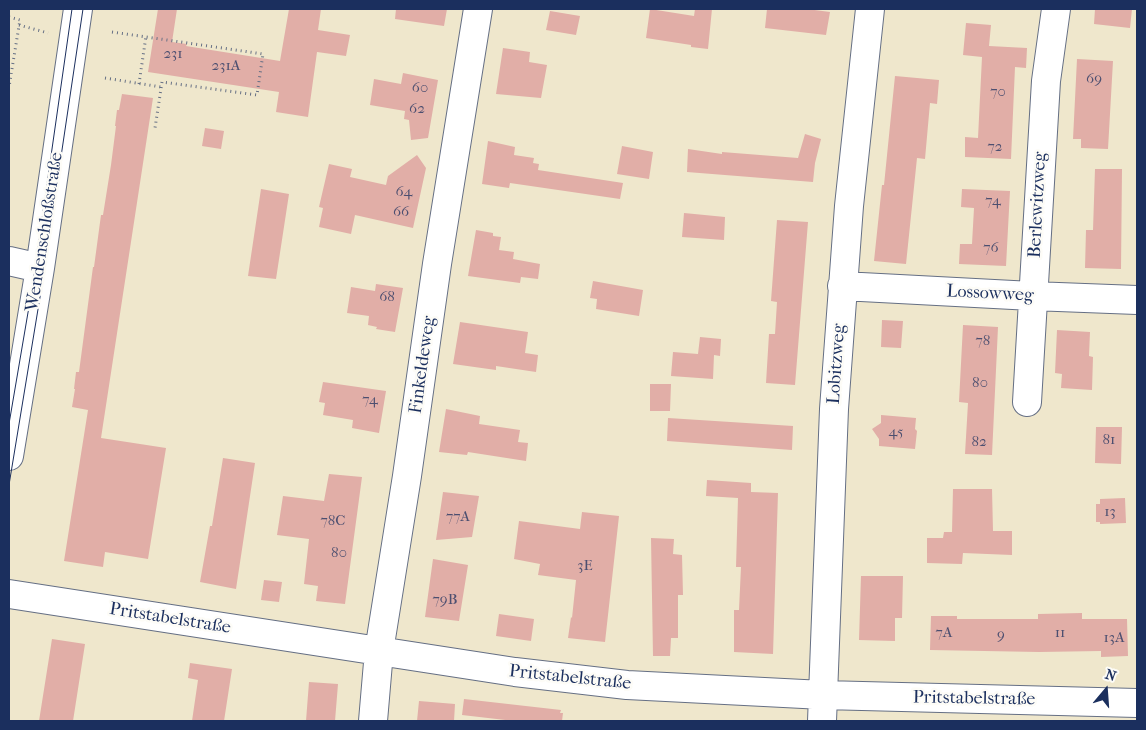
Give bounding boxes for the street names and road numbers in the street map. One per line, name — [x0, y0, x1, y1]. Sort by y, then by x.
street label: Wendenschloßstraße — [22, 151, 68, 313]
street label: Berlewitzweg — [1024, 151, 1052, 259]
street label: Lossowweg — [946, 281, 1034, 307]
street label: Finkeldeweg — [405, 315, 441, 415]
street label: Lobitzweg — [823, 323, 851, 405]
street label: Pritstabelstraße — [108, 599, 232, 639]
street label: Pritstabelstraße — [508, 661, 632, 695]
street label: Pritstabelstraße — [913, 687, 1035, 711]

